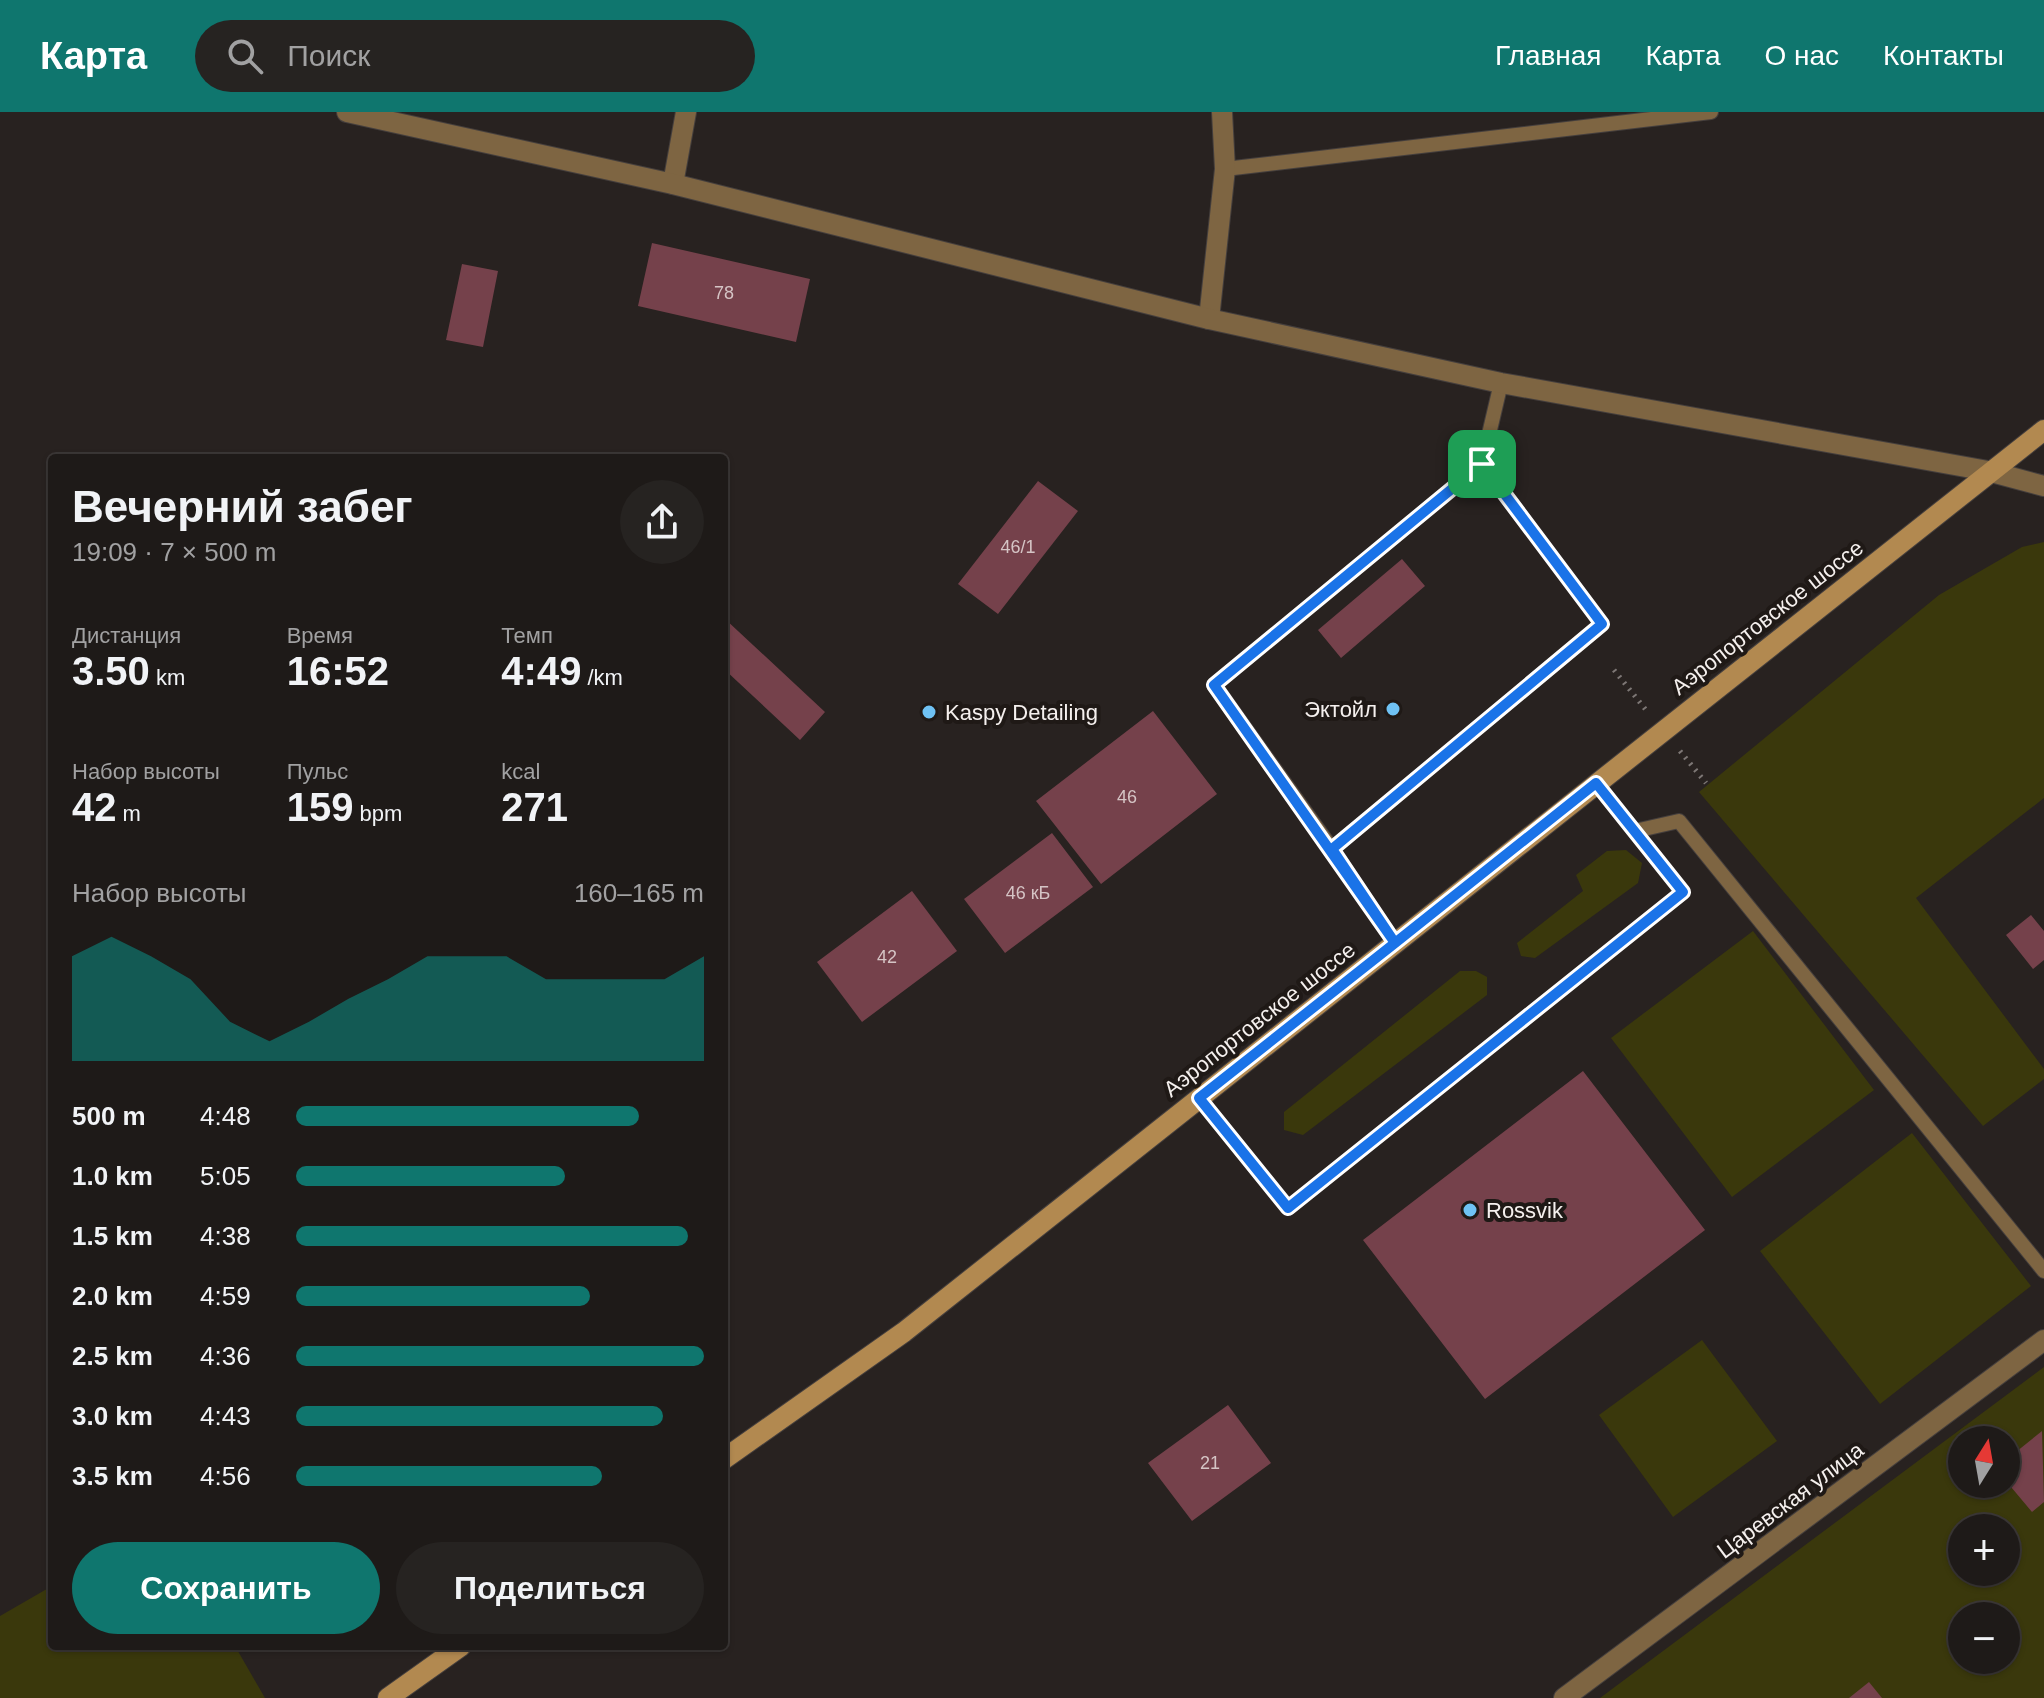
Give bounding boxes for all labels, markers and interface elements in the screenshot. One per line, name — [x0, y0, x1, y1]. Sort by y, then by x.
search box — [195, 20, 755, 92]
icon: search — [223, 34, 267, 78]
text: Карта — [40, 35, 147, 77]
text: Поиск — [287, 39, 370, 72]
text: Главная — [1495, 40, 1602, 71]
text: Карта — [1646, 40, 1720, 71]
text: О нас — [1764, 40, 1839, 71]
text: Контакты — [1883, 40, 2004, 71]
house number: 78 — [714, 283, 734, 303]
pin — [1448, 430, 1516, 498]
icon: arrive — [1460, 442, 1504, 486]
button: share — [620, 480, 704, 564]
text: Вечерний забег — [72, 482, 413, 531]
street label: Аэропортовское шоссе — [1667, 535, 1868, 700]
text: 19:09 · 7 × 500 m — [72, 537, 277, 567]
house number: 46/1 — [1000, 537, 1036, 557]
text: Дистанция — [72, 623, 181, 648]
text: Время — [287, 623, 353, 648]
text: Темп — [501, 623, 553, 648]
text: 3.50 — [72, 649, 150, 693]
text: 16:52 — [287, 649, 389, 693]
text: 4:49 — [501, 649, 581, 693]
text: km — [150, 665, 185, 690]
text: /km — [581, 665, 623, 690]
place label: Эктойл — [1304, 697, 1377, 722]
place label: Kaspy Detailing — [945, 700, 1098, 725]
marker: Эктойл — [1384, 700, 1402, 718]
marker: Kaspy Detailing — [920, 703, 938, 721]
text: Набор высоты — [72, 759, 220, 784]
text: Пульс — [287, 759, 348, 784]
text: kcal — [501, 759, 540, 784]
text: 42 — [72, 785, 117, 829]
text: 159 — [287, 785, 353, 829]
text: 271 — [501, 785, 568, 829]
house number: 46 — [1117, 787, 1137, 807]
text: m — [117, 801, 141, 826]
text: bpm — [353, 801, 402, 826]
text: Набор высоты — [72, 878, 247, 908]
text: 160–165 m — [574, 878, 704, 908]
house number: 46 кБ — [1006, 883, 1050, 903]
street label: Аэропортовское шоссе — [1159, 937, 1360, 1102]
house number: 42 — [877, 947, 897, 967]
text: 500 m — [72, 1101, 146, 1131]
text: 4:48 — [200, 1101, 251, 1131]
text: 1.0 km — [72, 1161, 153, 1191]
text: 5:05 — [200, 1161, 251, 1191]
place label: Rossvik — [1486, 1198, 1564, 1223]
marker: Rossvik — [1461, 1201, 1479, 1219]
text: 1.5 km — [72, 1221, 153, 1251]
text: 4:38 — [200, 1221, 251, 1251]
text: 2.0 km — [72, 1281, 153, 1311]
text: 4:59 — [200, 1281, 251, 1311]
text: 2.5 km — [72, 1341, 153, 1371]
text: 4:36 — [200, 1341, 251, 1371]
text: 3.0 km — [72, 1401, 153, 1431]
text: 4:43 — [200, 1401, 251, 1431]
north arrow — [1948, 1426, 2020, 1498]
map controls — [1948, 1426, 2020, 1674]
street label: Царевская улица — [1712, 1437, 1869, 1564]
house number: 21 — [1200, 1453, 1220, 1473]
text: 3.5 km — [72, 1461, 153, 1491]
text: 4:56 — [200, 1461, 251, 1491]
button: + — [1948, 1514, 2020, 1586]
button: Сохранить — [72, 1542, 380, 1634]
button: Поделиться — [396, 1542, 704, 1634]
button: − — [1948, 1602, 2020, 1674]

